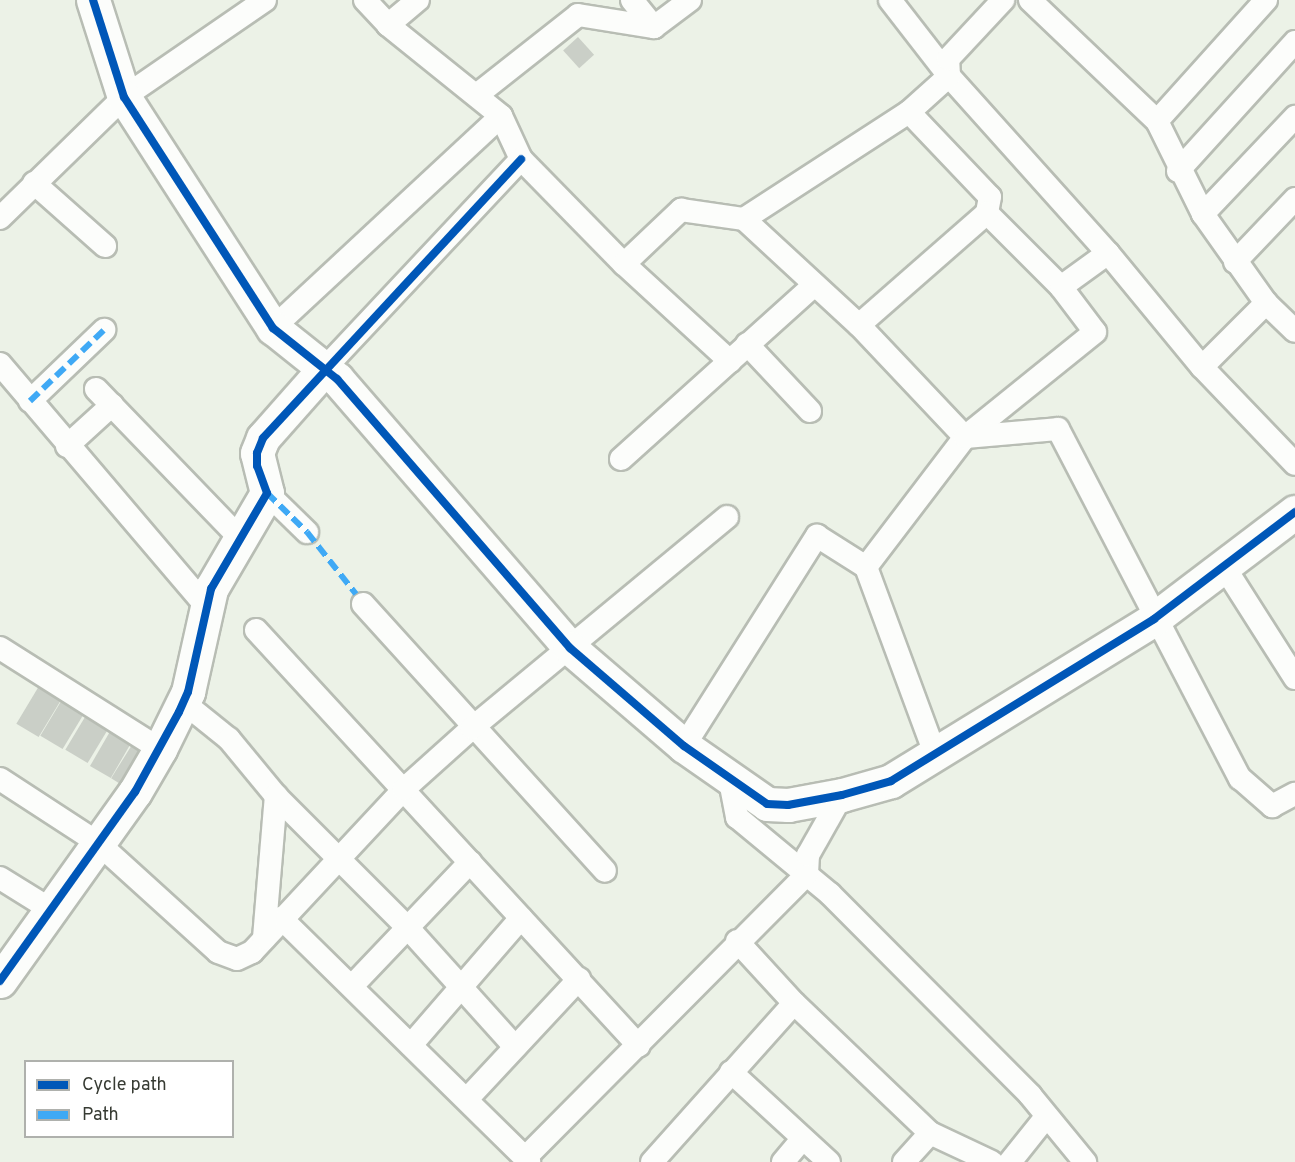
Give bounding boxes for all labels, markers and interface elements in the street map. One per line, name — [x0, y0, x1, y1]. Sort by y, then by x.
legend — [24, 1060, 234, 1138]
text: Cycle path — [82, 1074, 167, 1097]
text: Path — [82, 1104, 119, 1127]

